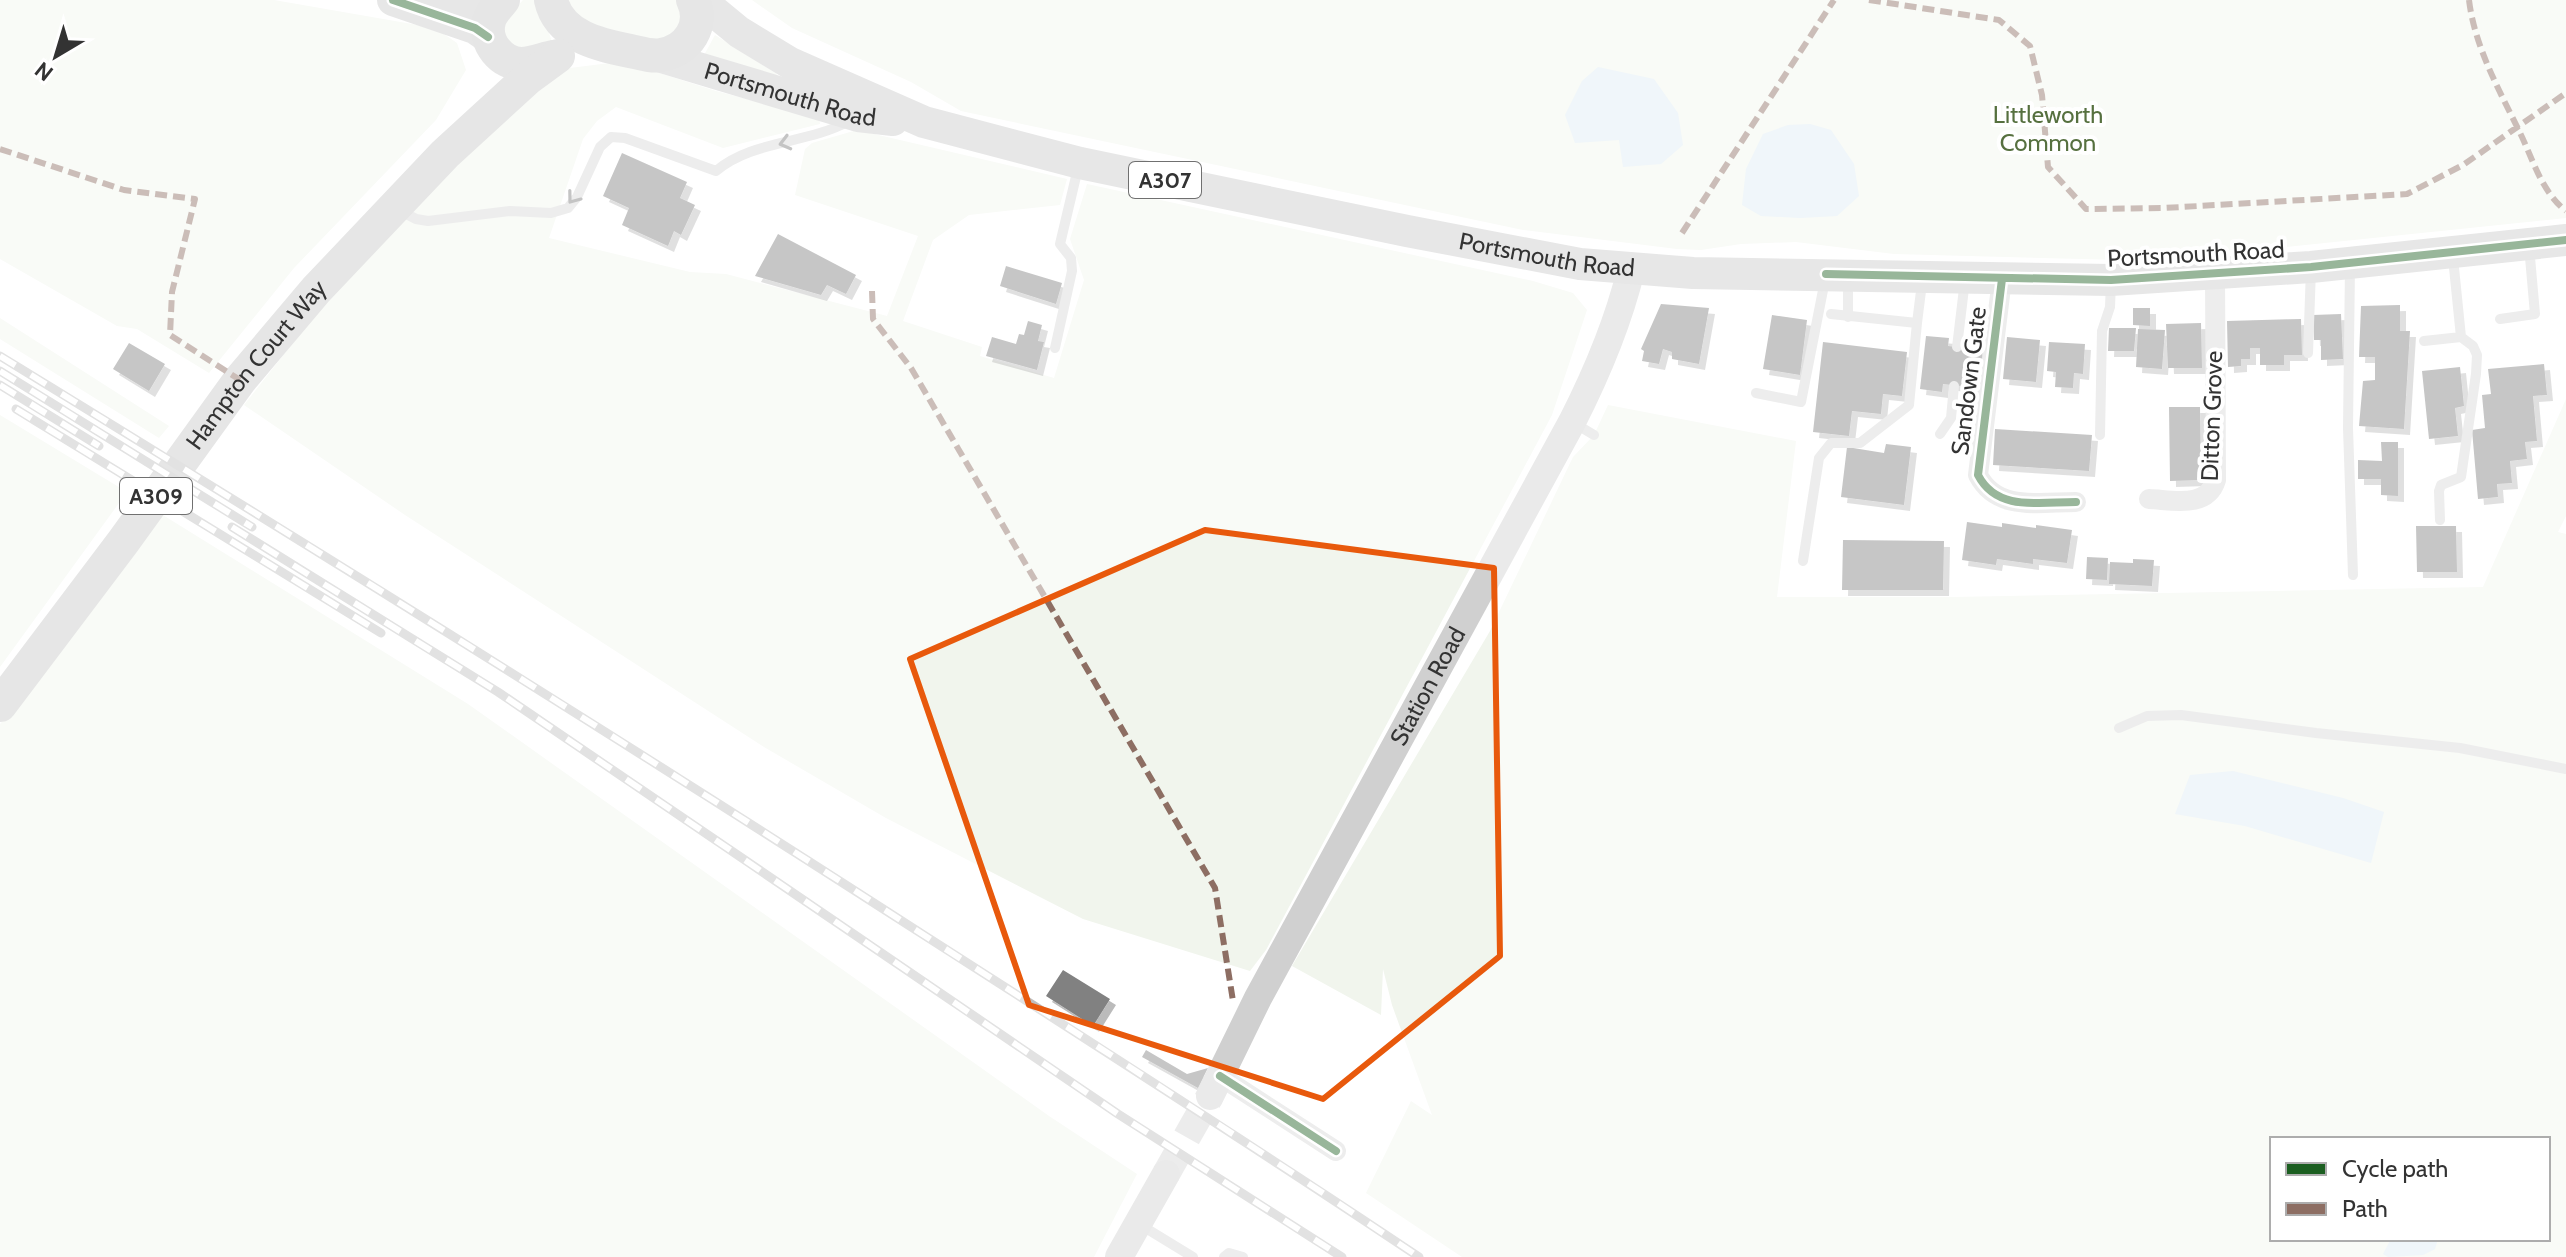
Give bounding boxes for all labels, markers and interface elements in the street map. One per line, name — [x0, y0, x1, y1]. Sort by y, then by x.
north arrow — [16, 16, 96, 96]
text: N — [30, 56, 58, 87]
street label: Portsmouth Road — [701, 56, 878, 132]
park label: Littleworth Common — [1993, 100, 2103, 157]
one-way arrow — [779, 134, 793, 150]
road number: A307 — [1129, 162, 1201, 198]
one-way arrow — [568, 189, 583, 204]
street label: Portsmouth Road — [1457, 226, 1636, 282]
street label: Portsmouth Road — [2107, 234, 2285, 273]
street label: Hampton Court Way — [180, 273, 332, 455]
street label: Sandown Gate — [1945, 305, 1992, 457]
street label: Ditton Grove — [2195, 350, 2228, 482]
road number: A309 — [120, 478, 192, 514]
street label: Station Road — [1383, 622, 1471, 750]
legend — [2270, 1137, 2550, 1241]
text: Cycle path — [2342, 1154, 2448, 1183]
text: Path — [2342, 1194, 2388, 1223]

